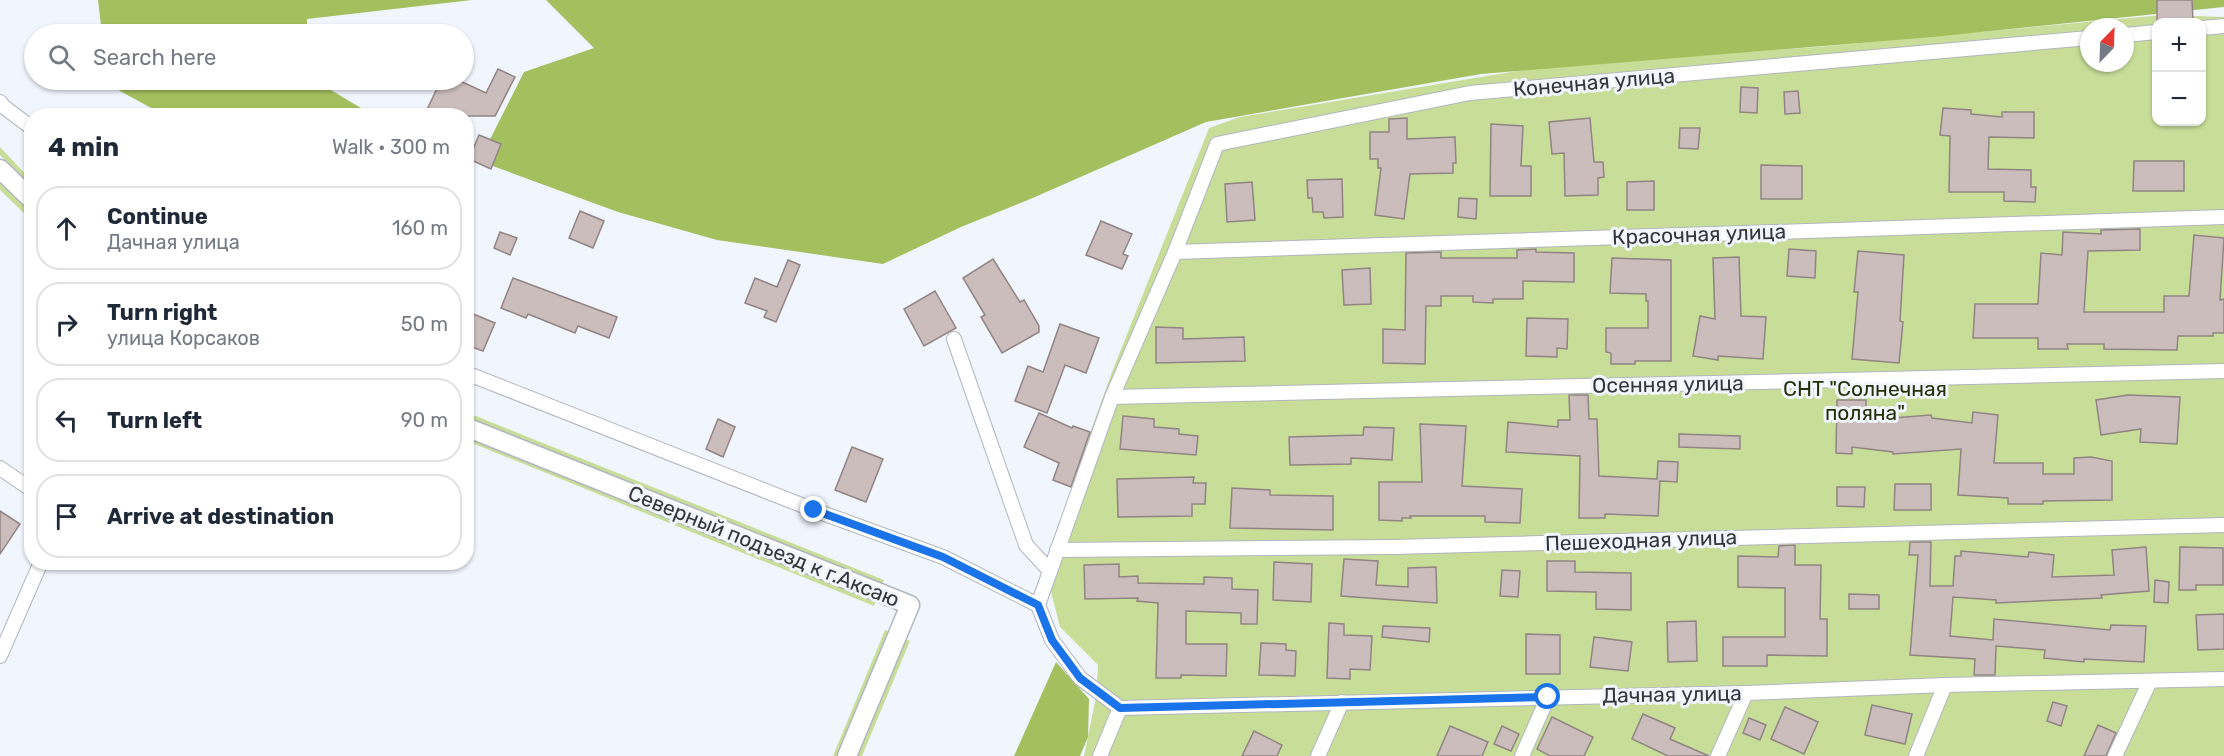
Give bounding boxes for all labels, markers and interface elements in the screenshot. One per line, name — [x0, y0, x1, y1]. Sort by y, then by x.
north arrow — [2080, 18, 2134, 72]
map controls — [2152, 18, 2206, 126]
button: + — [2152, 18, 2206, 72]
search box — [24, 24, 474, 90]
icon: search — [45, 41, 78, 74]
text: Search here — [93, 44, 216, 71]
street label: Конечная улица — [1512, 62, 1676, 102]
button: − — [2152, 72, 2206, 126]
text: 4 min — [48, 132, 119, 163]
text: Walk · 300 m — [332, 135, 450, 159]
text: Continue — [107, 203, 208, 230]
icon: ahead — [50, 212, 83, 245]
text: 160 m — [392, 216, 448, 240]
street label: Красочная улица — [1612, 218, 1786, 250]
text: Дачная улица — [107, 230, 240, 254]
text: Turn right — [107, 299, 217, 326]
icon: right — [50, 308, 83, 341]
text: 50 m — [401, 312, 448, 336]
text: улица Корсаков — [107, 326, 260, 350]
street label: Осенняя улица — [1592, 370, 1744, 398]
park label: СНТ "Солнечная поляна" — [1783, 376, 1947, 425]
icon: left — [50, 404, 83, 437]
text: Turn left — [107, 407, 202, 434]
text: 90 m — [401, 408, 448, 432]
street label: Северный подъезд к г.Аксаю — [625, 480, 903, 612]
route end — [800, 496, 826, 522]
icon: arrive — [50, 500, 83, 533]
text: Arrive at destination — [107, 503, 334, 530]
street label: Пешеходная улица — [1544, 524, 1738, 556]
street label: Дачная улица — [1602, 680, 1742, 708]
route start — [1534, 683, 1560, 709]

